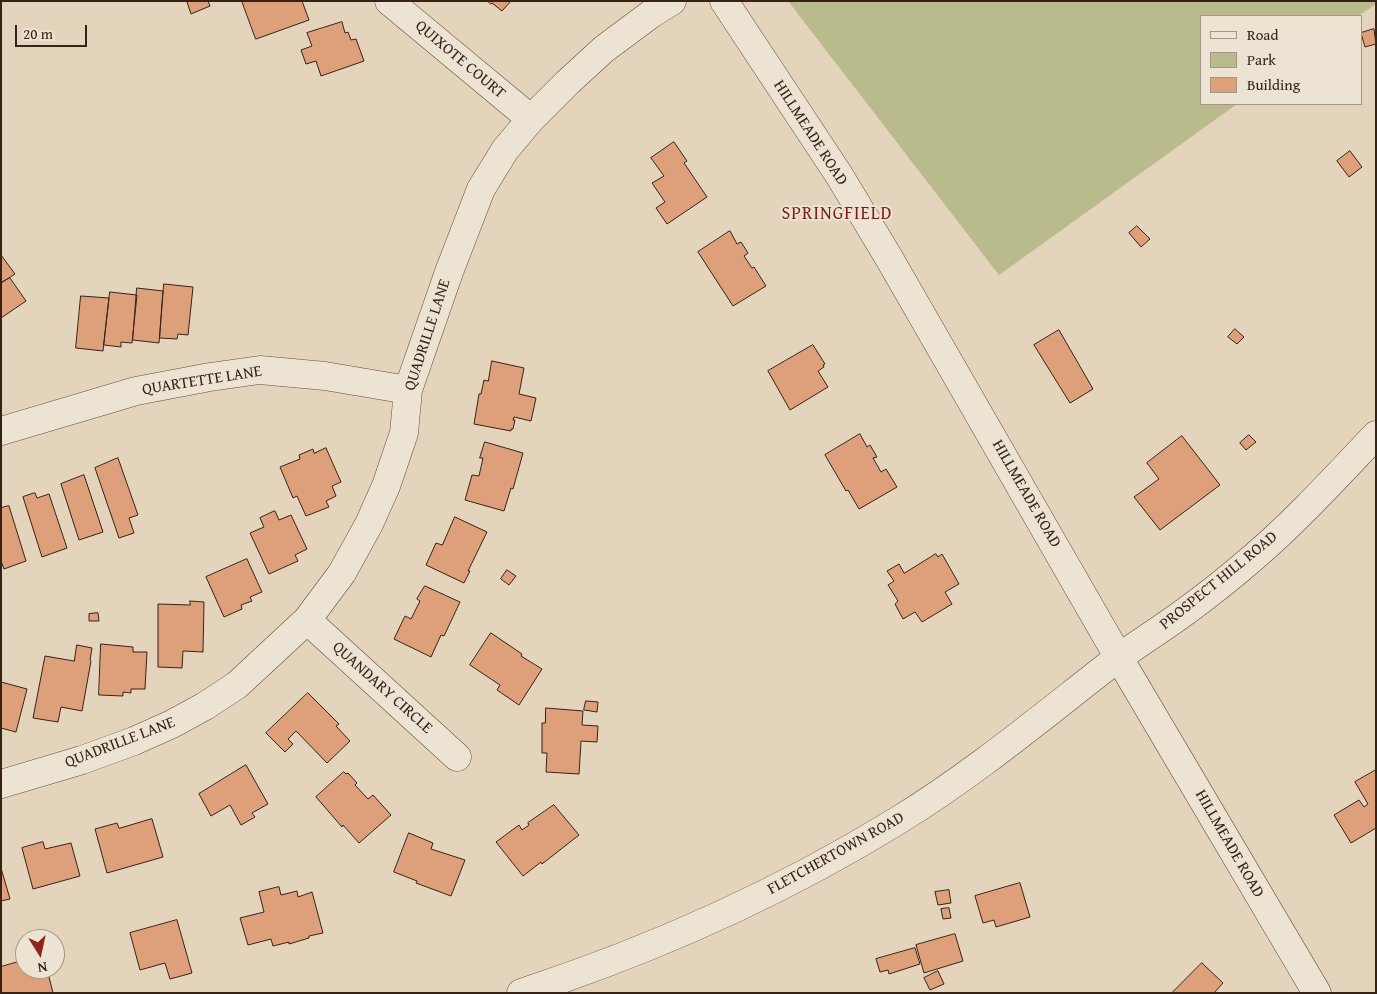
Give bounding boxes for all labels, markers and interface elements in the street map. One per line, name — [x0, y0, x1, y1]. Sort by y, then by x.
scale bar — [18, 15, 90, 47]
legend — [1200, 15, 1362, 105]
street label: QUIXOTE COURT — [411, 17, 509, 103]
text: 20 m — [23, 23, 53, 44]
text: Road — [1247, 24, 1278, 45]
text: Park — [1247, 49, 1276, 70]
text: Building — [1247, 74, 1300, 95]
street label: HILLMEADE ROAD — [769, 77, 851, 189]
district label: SPRINGFIELD — [780, 203, 894, 225]
street label: QUADRILLE LANE — [401, 277, 455, 393]
street label: QUARTETTE LANE — [141, 362, 263, 400]
street label: HILLMEADE ROAD — [987, 437, 1065, 551]
street label: PROSPECT HILL ROAD — [1156, 528, 1282, 634]
street label: QUANDARY CIRCLE — [328, 638, 436, 738]
street label: QUADRILLE LANE — [62, 713, 178, 773]
street label: HILLMEADE ROAD — [1190, 787, 1268, 901]
street label: FLETCHERTOWN ROAD — [764, 808, 908, 900]
north arrow — [15, 929, 65, 979]
text: N — [36, 957, 49, 978]

